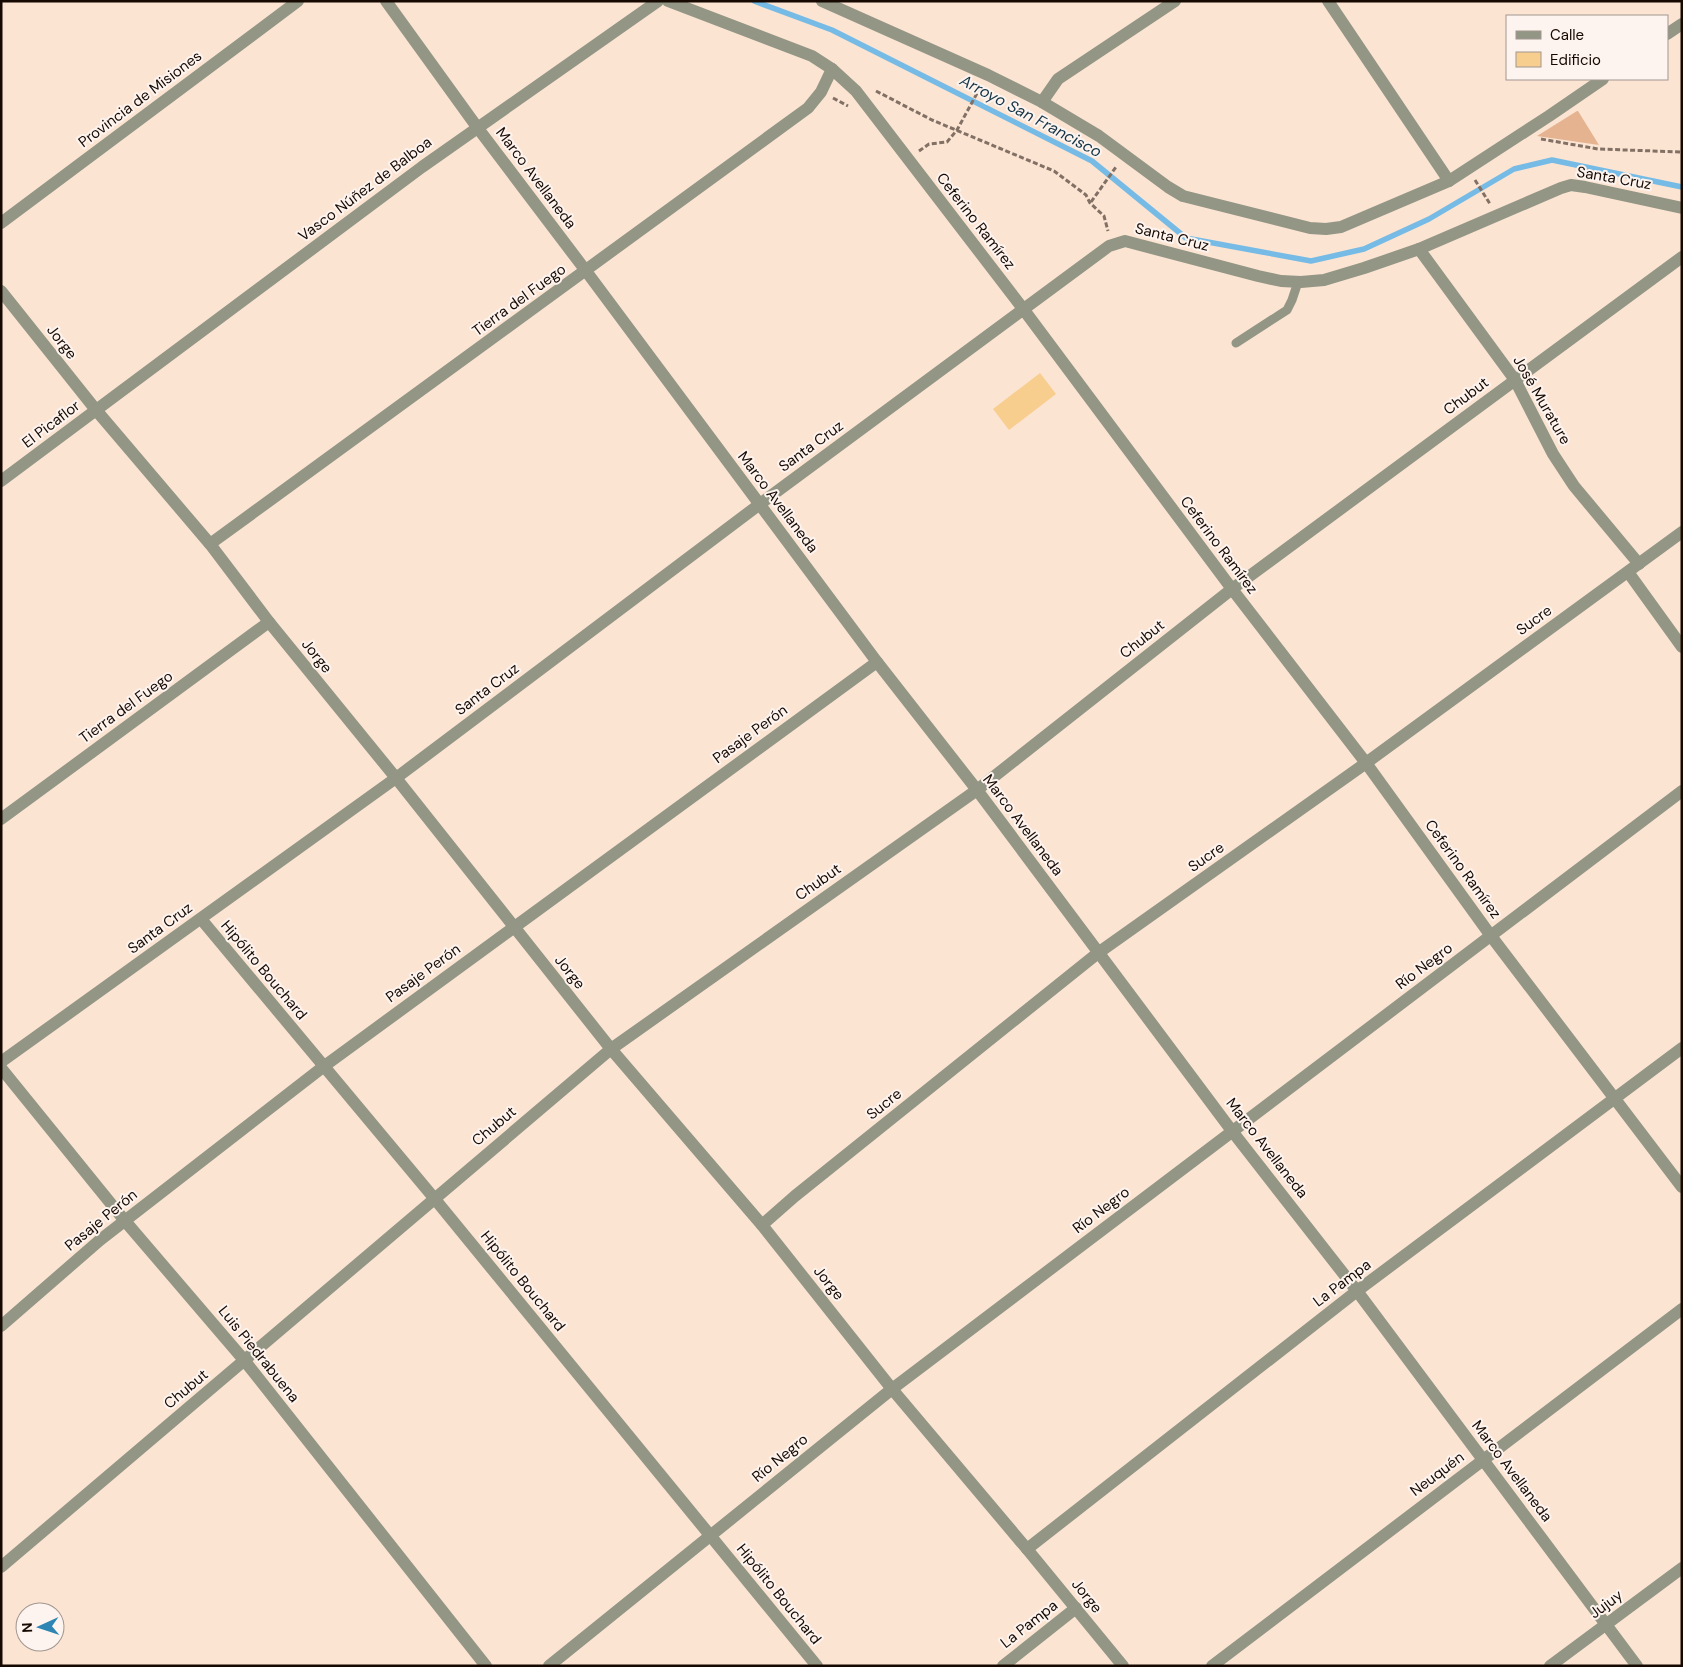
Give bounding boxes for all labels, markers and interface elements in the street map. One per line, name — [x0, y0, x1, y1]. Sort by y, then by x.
legend — [1506, 15, 1668, 80]
text: Calle — [1550, 25, 1584, 45]
street label: Provincia de Misiones — [74, 46, 206, 152]
text: Edificio — [1550, 50, 1601, 70]
water label: Arroyo San Francisco — [956, 69, 1105, 162]
street label: Marco Avellaneda — [491, 123, 581, 233]
street label: Vasco Núñez de Balboa — [294, 132, 436, 246]
street label: Santa Cruz — [1575, 162, 1653, 194]
street label: Ceferino Ramírez — [932, 169, 1020, 274]
street label: Santa Cruz — [1133, 218, 1211, 256]
street label: Tierra del Fuego — [468, 259, 570, 341]
street label: Jorge — [42, 321, 82, 363]
street label: José Murature — [1508, 352, 1576, 448]
street label: Chubut — [1439, 372, 1493, 420]
street label: El Picaflor — [18, 395, 84, 452]
street label: Santa Cruz — [775, 416, 847, 476]
street label: Marco Avellaneda — [733, 447, 823, 557]
street label: Ceferino Ramírez — [1176, 492, 1262, 598]
street label: Sucre — [1512, 600, 1556, 640]
street label: Chubut — [1115, 615, 1169, 663]
street label: Jorge — [297, 635, 337, 677]
street label: Santa Cruz — [451, 658, 523, 720]
street label: Tierra del Fuego — [75, 666, 177, 748]
street label: Pasaje Perón — [709, 700, 791, 768]
street label: Marco Avellaneda — [978, 770, 1068, 880]
street label: Ceferino Ramírez — [1420, 816, 1506, 922]
street label: Sucre — [1184, 837, 1228, 877]
street label: Chubut — [791, 859, 845, 905]
street label: Santa Cruz — [124, 898, 196, 958]
street label: Hipólito Bouchard — [216, 916, 312, 1024]
street label: Río Negro — [1391, 938, 1457, 994]
street label: Pasaje Perón — [382, 939, 464, 1007]
street label: Jorge — [550, 951, 590, 993]
street label: Sucre — [862, 1084, 906, 1124]
street label: Marco Avellaneda — [1221, 1094, 1313, 1202]
street label: Chubut — [468, 1102, 520, 1150]
street label: Río Negro — [1068, 1182, 1134, 1238]
street label: Pasaje Perón — [61, 1185, 141, 1255]
street label: Hipólito Bouchard — [476, 1226, 570, 1336]
street label: La Pampa — [1309, 1255, 1375, 1311]
street label: Jorge — [809, 1262, 849, 1304]
street label: Luis Piedrabuena — [214, 1302, 304, 1406]
street label: Chubut — [160, 1365, 212, 1413]
street label: Marco Avellaneda — [1467, 1416, 1557, 1526]
street label: Río Negro — [748, 1429, 812, 1487]
street label: Neuquén — [1406, 1447, 1468, 1501]
street label: Hipólito Bouchard — [732, 1539, 826, 1649]
street label: Jorge — [1067, 1575, 1107, 1617]
street label: Jujuy — [1585, 1585, 1627, 1623]
street label: La Pampa — [996, 1595, 1062, 1653]
north arrow — [15, 1602, 65, 1652]
text: N — [18, 1622, 36, 1633]

